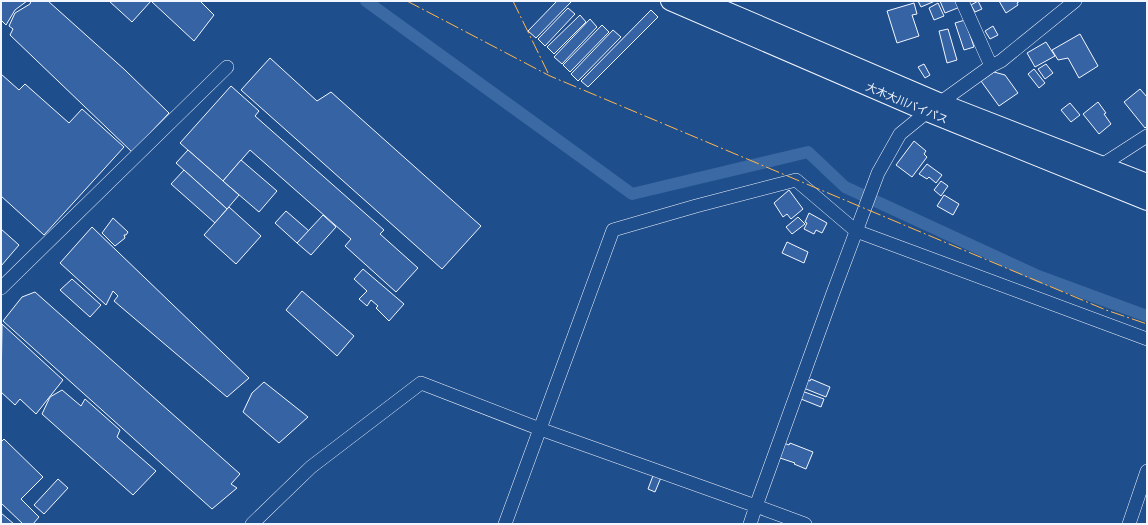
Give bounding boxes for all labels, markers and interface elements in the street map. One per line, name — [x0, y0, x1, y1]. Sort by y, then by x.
street label: 大木大川バイパス — [864, 79, 950, 127]

